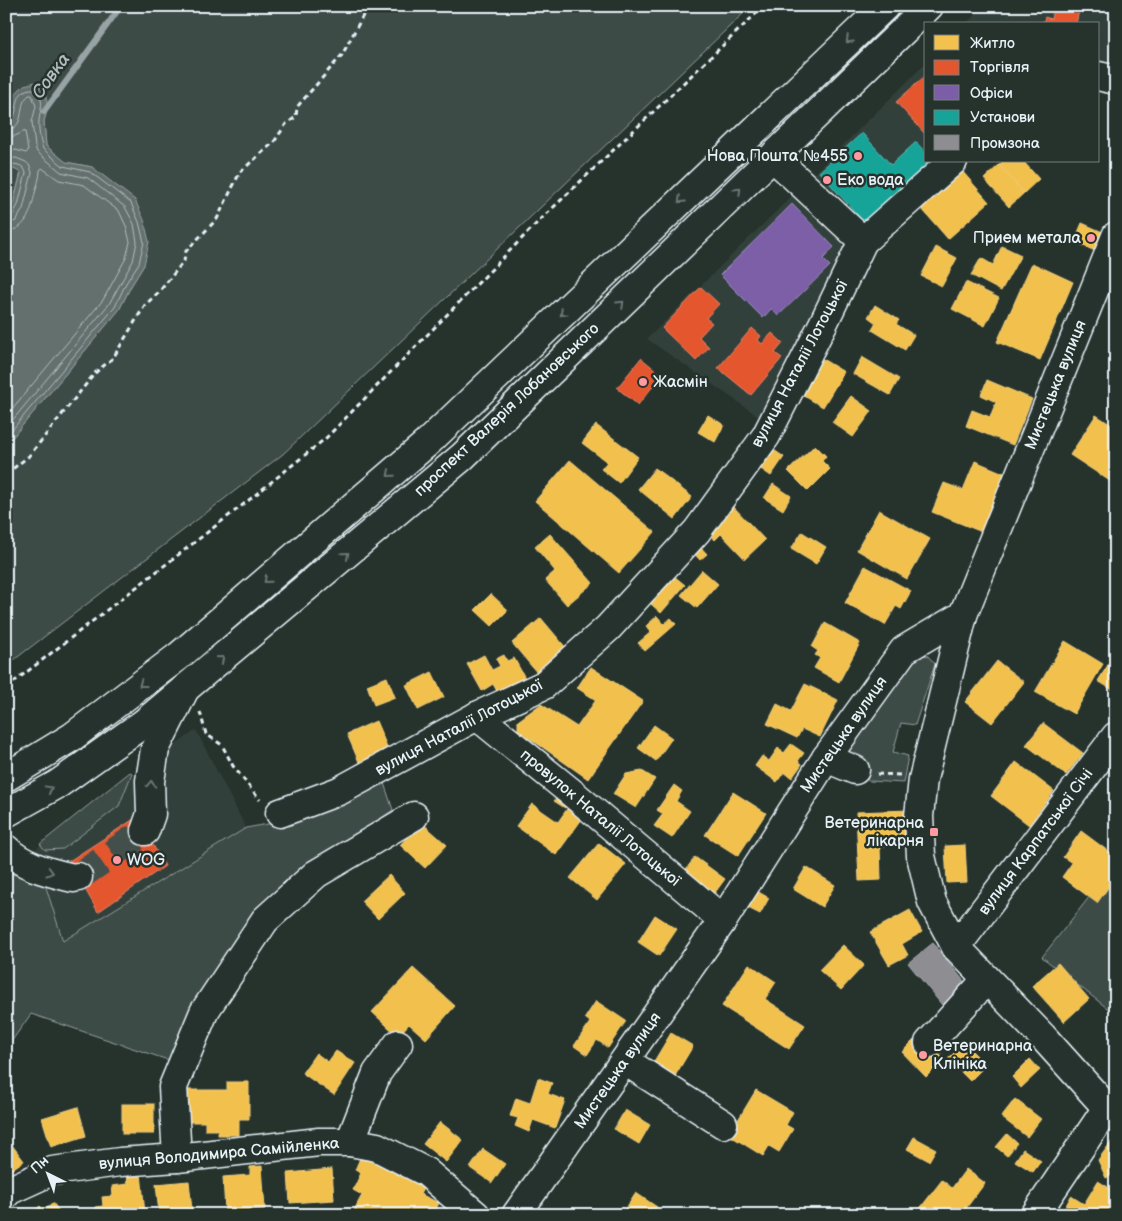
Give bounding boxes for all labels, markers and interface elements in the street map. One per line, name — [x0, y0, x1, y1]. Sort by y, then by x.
legend — [924, 22, 1100, 162]
one-way arrow — [846, 34, 855, 43]
text: Житло — [970, 34, 1015, 53]
water label: Совка — [27, 49, 75, 103]
text: Торгівля — [970, 58, 1029, 77]
text: Офіси — [970, 84, 1013, 103]
text: Установи — [970, 108, 1035, 127]
text: Промзона — [970, 134, 1040, 153]
place label: Нова Пошта №455 — [707, 147, 848, 166]
marker: Нова Пошта №455 — [852, 150, 864, 162]
place label: Еко вода — [837, 171, 904, 190]
marker: Еко вода — [821, 174, 833, 186]
one-way arrow — [732, 188, 741, 197]
one-way arrow — [678, 194, 687, 203]
place label: Прием метала — [973, 229, 1082, 248]
marker: Прием метала — [1085, 232, 1097, 244]
street label: вулиця Наталії Лотоцької — [748, 276, 853, 451]
one-way arrow — [615, 301, 624, 310]
one-way arrow — [560, 307, 569, 316]
street label: Мистецька вулиця — [1021, 317, 1091, 453]
street label: проспект Валерія Лобановського — [411, 319, 603, 501]
place label: Жасмін — [653, 373, 708, 392]
marker: Жасмін — [637, 376, 649, 388]
one-way arrow — [387, 469, 396, 478]
one-way arrow — [340, 551, 349, 560]
one-way arrow — [264, 575, 273, 583]
one-way arrow — [215, 657, 224, 665]
street label: Мистецька вулиця — [797, 673, 891, 797]
street label: вулиця Наталії Лотоцької — [372, 675, 547, 780]
one-way arrow — [138, 678, 148, 687]
street label: провулок Наталії Лотоцької — [516, 745, 685, 891]
street label: вулиця Карпатської Січі — [975, 765, 1097, 919]
one-way arrow — [145, 780, 156, 788]
one-way arrow — [43, 786, 52, 796]
place label: Ветеринарна лікарня — [825, 814, 925, 851]
marker: Ветеринарна лікарня — [928, 826, 940, 838]
place label: WOG — [127, 851, 165, 870]
marker: WOG — [111, 854, 123, 866]
one-way arrow — [46, 867, 54, 877]
street label: Мистецька вулиця — [571, 1009, 665, 1133]
place label: Ветеринарна Клініка — [933, 1037, 1033, 1074]
marker: Ветеринарна Клініка — [917, 1049, 929, 1061]
street label: вулиця Володимира Самійленка — [98, 1134, 341, 1174]
north arrow — [22, 1148, 72, 1198]
text: Пн — [27, 1152, 52, 1177]

